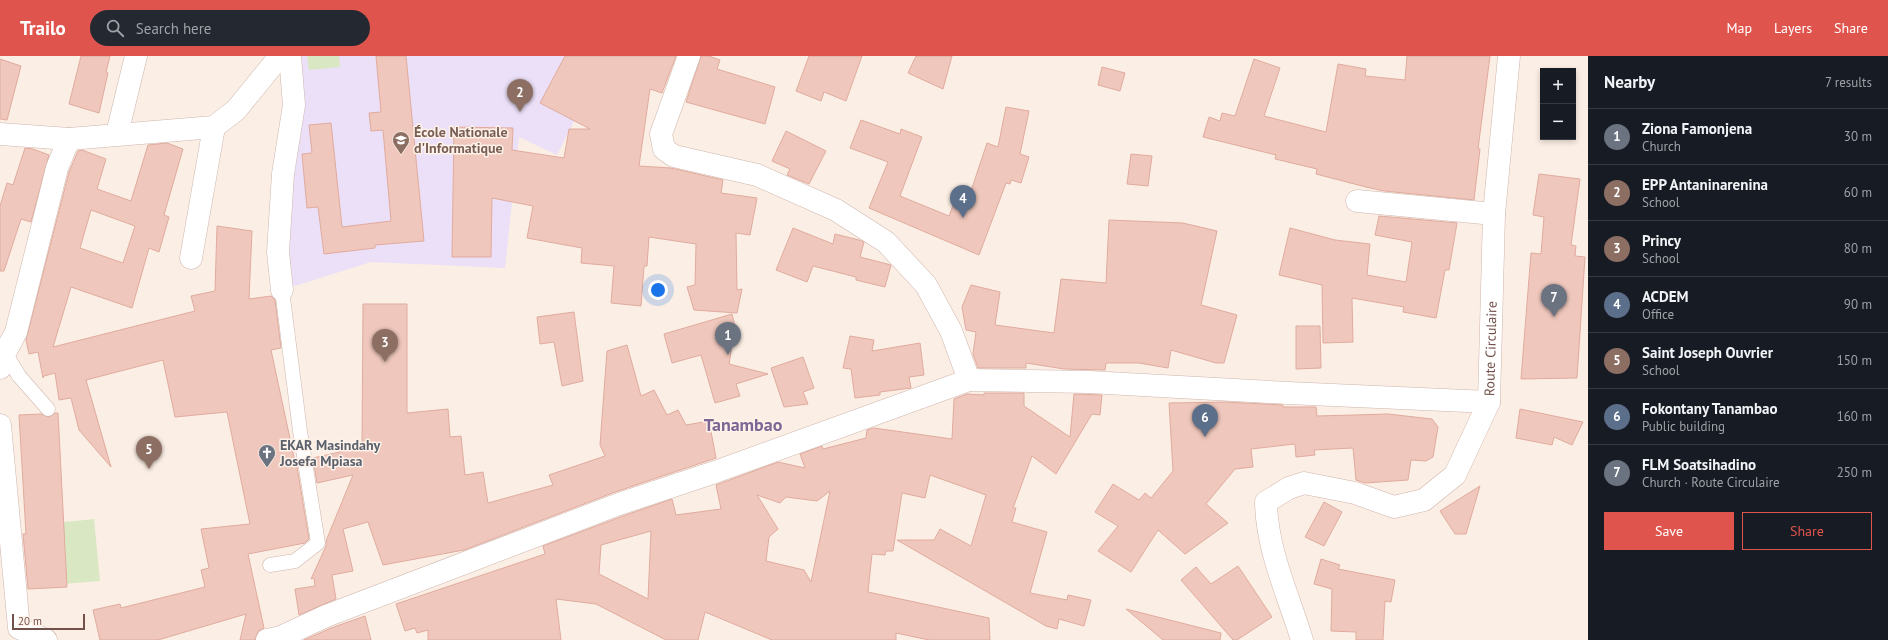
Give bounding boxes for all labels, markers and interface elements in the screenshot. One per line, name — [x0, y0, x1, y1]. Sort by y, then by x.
search box — [90, 10, 370, 46]
text: Trailo — [20, 16, 66, 40]
icon: search — [104, 17, 126, 39]
text: Search here — [136, 19, 211, 38]
text: Map — [1726, 19, 1752, 37]
text: Layers — [1774, 19, 1812, 37]
text: Share — [1834, 19, 1868, 37]
map controls — [1540, 68, 1576, 140]
button: + — [1540, 68, 1576, 104]
text: Nearby — [1604, 71, 1655, 93]
text: 7 results — [1825, 74, 1872, 91]
pin: 2 — [507, 79, 533, 112]
button: − — [1540, 104, 1576, 140]
text: Ziona Famonjena — [1642, 119, 1752, 138]
place label: École Nationale d'Informatique — [414, 123, 508, 157]
text: 1 — [1613, 128, 1621, 145]
text: 30 m — [1844, 128, 1872, 145]
school or university icon: École Nationale d'Informatique — [391, 130, 411, 155]
text: Church — [1642, 138, 1681, 155]
text: EPP Antaninarenina — [1642, 175, 1768, 194]
text: 2 — [1613, 184, 1621, 201]
text: 60 m — [1844, 184, 1872, 201]
pin: 4 — [950, 185, 976, 218]
text: School — [1642, 194, 1680, 211]
text: Princy — [1642, 231, 1681, 250]
text: 3 — [1613, 240, 1621, 257]
text: 80 m — [1844, 240, 1872, 257]
text: School — [1642, 250, 1680, 267]
your location — [648, 280, 668, 300]
pin: 7 — [1541, 284, 1567, 317]
text: ACDEM — [1642, 287, 1689, 306]
text: 4 — [1613, 296, 1621, 313]
text: 90 m — [1844, 296, 1872, 313]
street label: Route Circulaire — [1480, 301, 1501, 396]
text: Office — [1642, 306, 1674, 323]
pin: 1 — [715, 322, 741, 355]
pin: 3 — [372, 329, 398, 362]
text: Saint Joseph Ouvrier — [1642, 343, 1773, 362]
text: 5 — [1613, 352, 1621, 369]
text: 150 m — [1837, 352, 1872, 369]
text: School — [1642, 362, 1680, 379]
text: Fokontany Tanambao — [1642, 399, 1777, 418]
pin: 6 — [1192, 404, 1218, 437]
text: 6 — [1613, 408, 1621, 425]
text: 160 m — [1837, 408, 1872, 425]
district label: Tanambao — [704, 413, 783, 436]
text: Public building — [1642, 418, 1725, 435]
pin: 5 — [136, 436, 162, 469]
place label: EKAR Masindahy Josefa Mpiasa — [279, 436, 381, 470]
church icon: EKAR Masindahy Josefa Mpiasa — [257, 443, 277, 468]
text: FLM Soatsihadino — [1642, 455, 1756, 474]
text: 7 — [1613, 464, 1621, 481]
text: 250 m — [1837, 464, 1872, 481]
text: Church · Route Circulaire — [1642, 474, 1780, 491]
button: Save — [1604, 512, 1734, 550]
button: Share — [1742, 512, 1872, 550]
scale bar — [12, 612, 85, 631]
text: 20 m — [18, 614, 42, 628]

